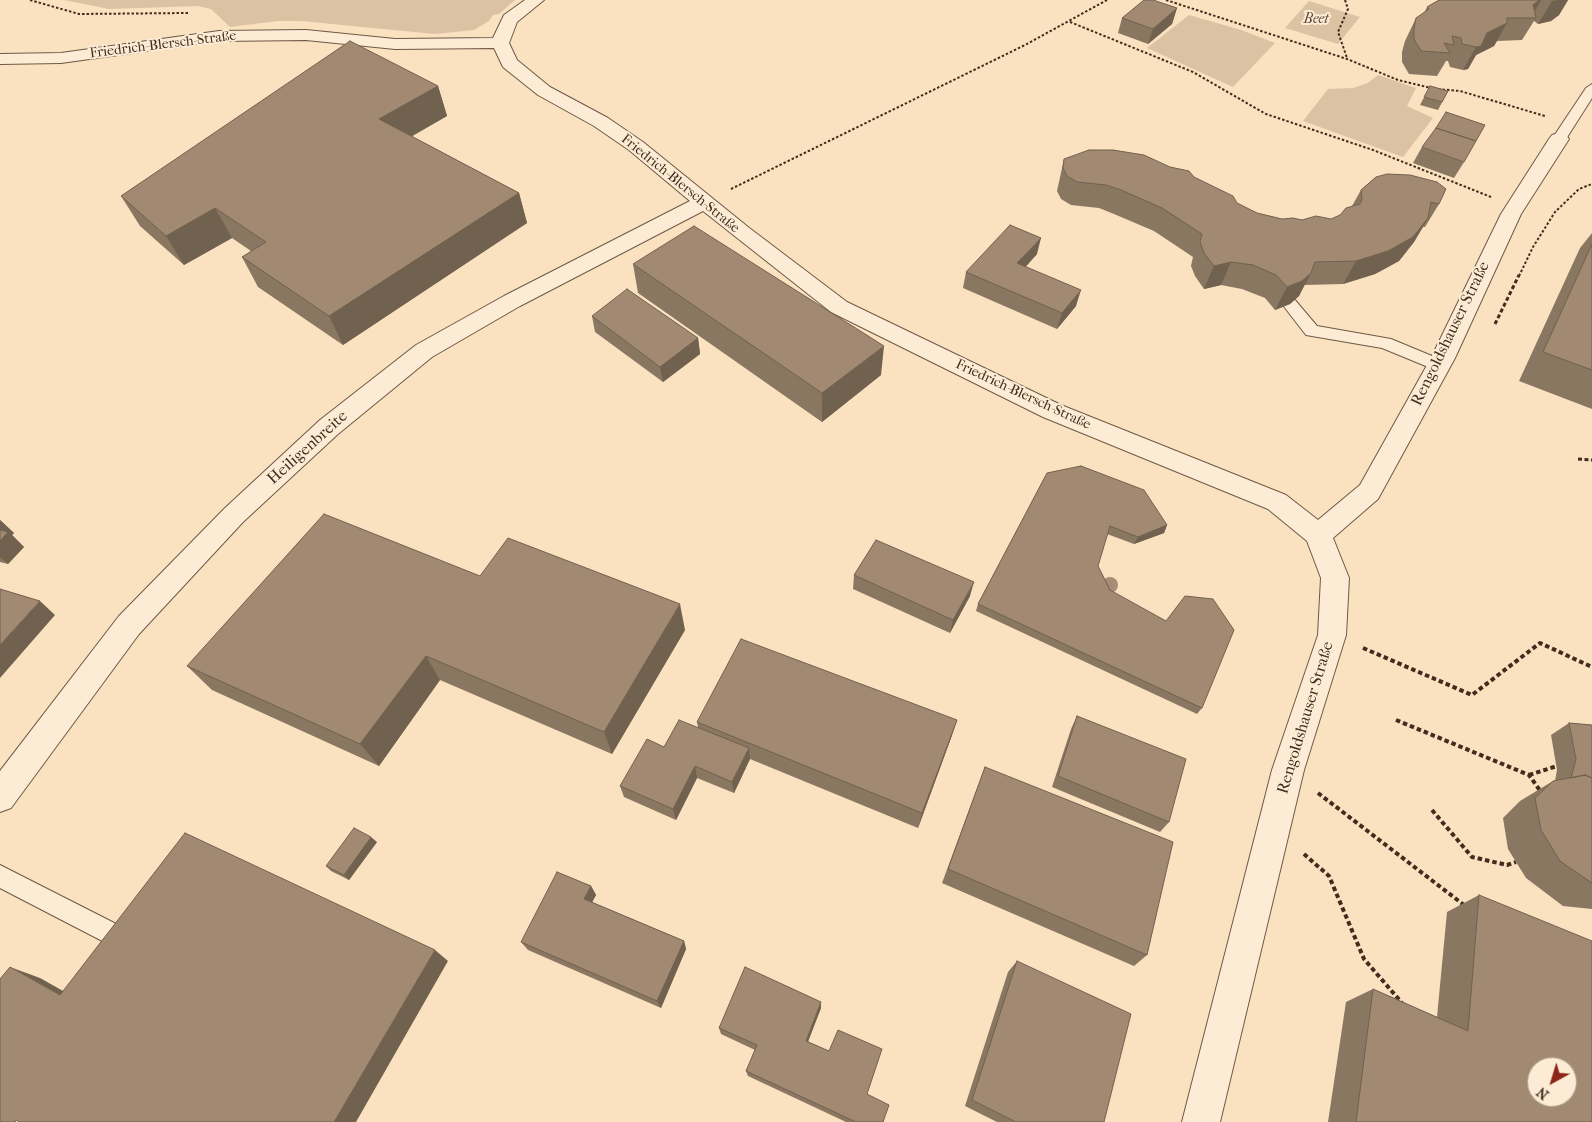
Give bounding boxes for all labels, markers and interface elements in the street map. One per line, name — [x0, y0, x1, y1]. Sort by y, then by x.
park label: Beet — [1304, 12, 1328, 28]
street label: Friedrich-Blersch-Straße — [89, 28, 237, 62]
street label: Friedrich-Blersch-Straße — [617, 131, 743, 237]
street label: Rengoldshauser Straße — [1408, 259, 1494, 409]
street label: Friedrich-Blersch-Straße — [953, 356, 1093, 434]
street label: Heiligenbreite — [264, 407, 352, 489]
street label: Rengoldshauser Straße — [1274, 640, 1338, 796]
north arrow — [1527, 1057, 1577, 1107]
text: N — [1533, 1083, 1552, 1103]

